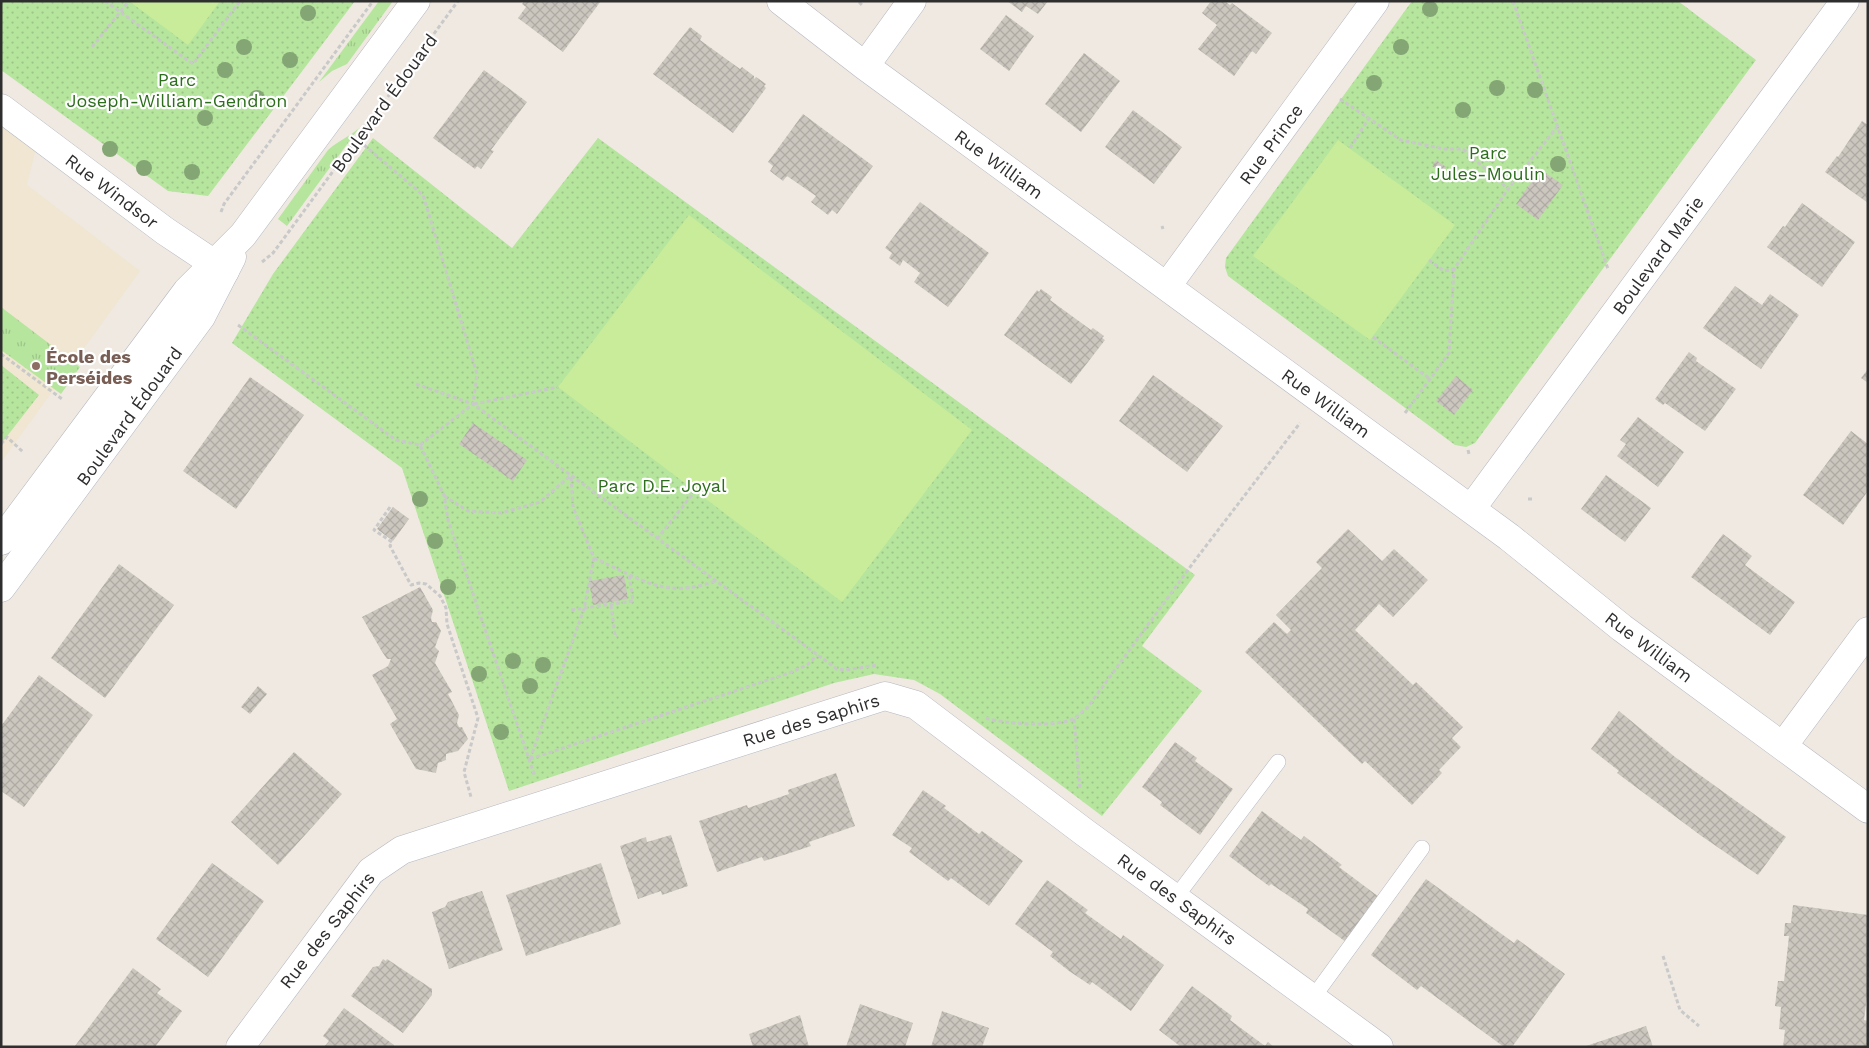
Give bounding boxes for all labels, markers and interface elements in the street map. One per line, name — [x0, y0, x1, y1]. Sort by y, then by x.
street label: Boulevard Édouard — [327, 30, 441, 176]
park label: Parc Joseph-William-Gendron — [67, 69, 287, 111]
street label: Rue Prince — [1235, 100, 1307, 188]
street label: Rue William — [951, 125, 1047, 203]
park label: Parc Jules-Moulin — [1431, 142, 1545, 184]
street label: Rue Windsor — [61, 149, 163, 233]
street label: Boulevard Marie — [1608, 192, 1708, 318]
street label: Boulevard Édouard — [72, 343, 186, 489]
place label: École des Perséides — [46, 346, 133, 388]
marker: École des Perséides — [30, 360, 42, 372]
street label: Rue William — [1278, 364, 1374, 442]
park label: Parc D.E. Joyal — [598, 475, 727, 496]
street label: Rue William — [1601, 607, 1697, 687]
street label: Rue des Saphirs — [740, 689, 882, 751]
street label: Rue des Saphirs — [1113, 849, 1241, 949]
street label: Rue des Saphirs — [275, 868, 379, 992]

